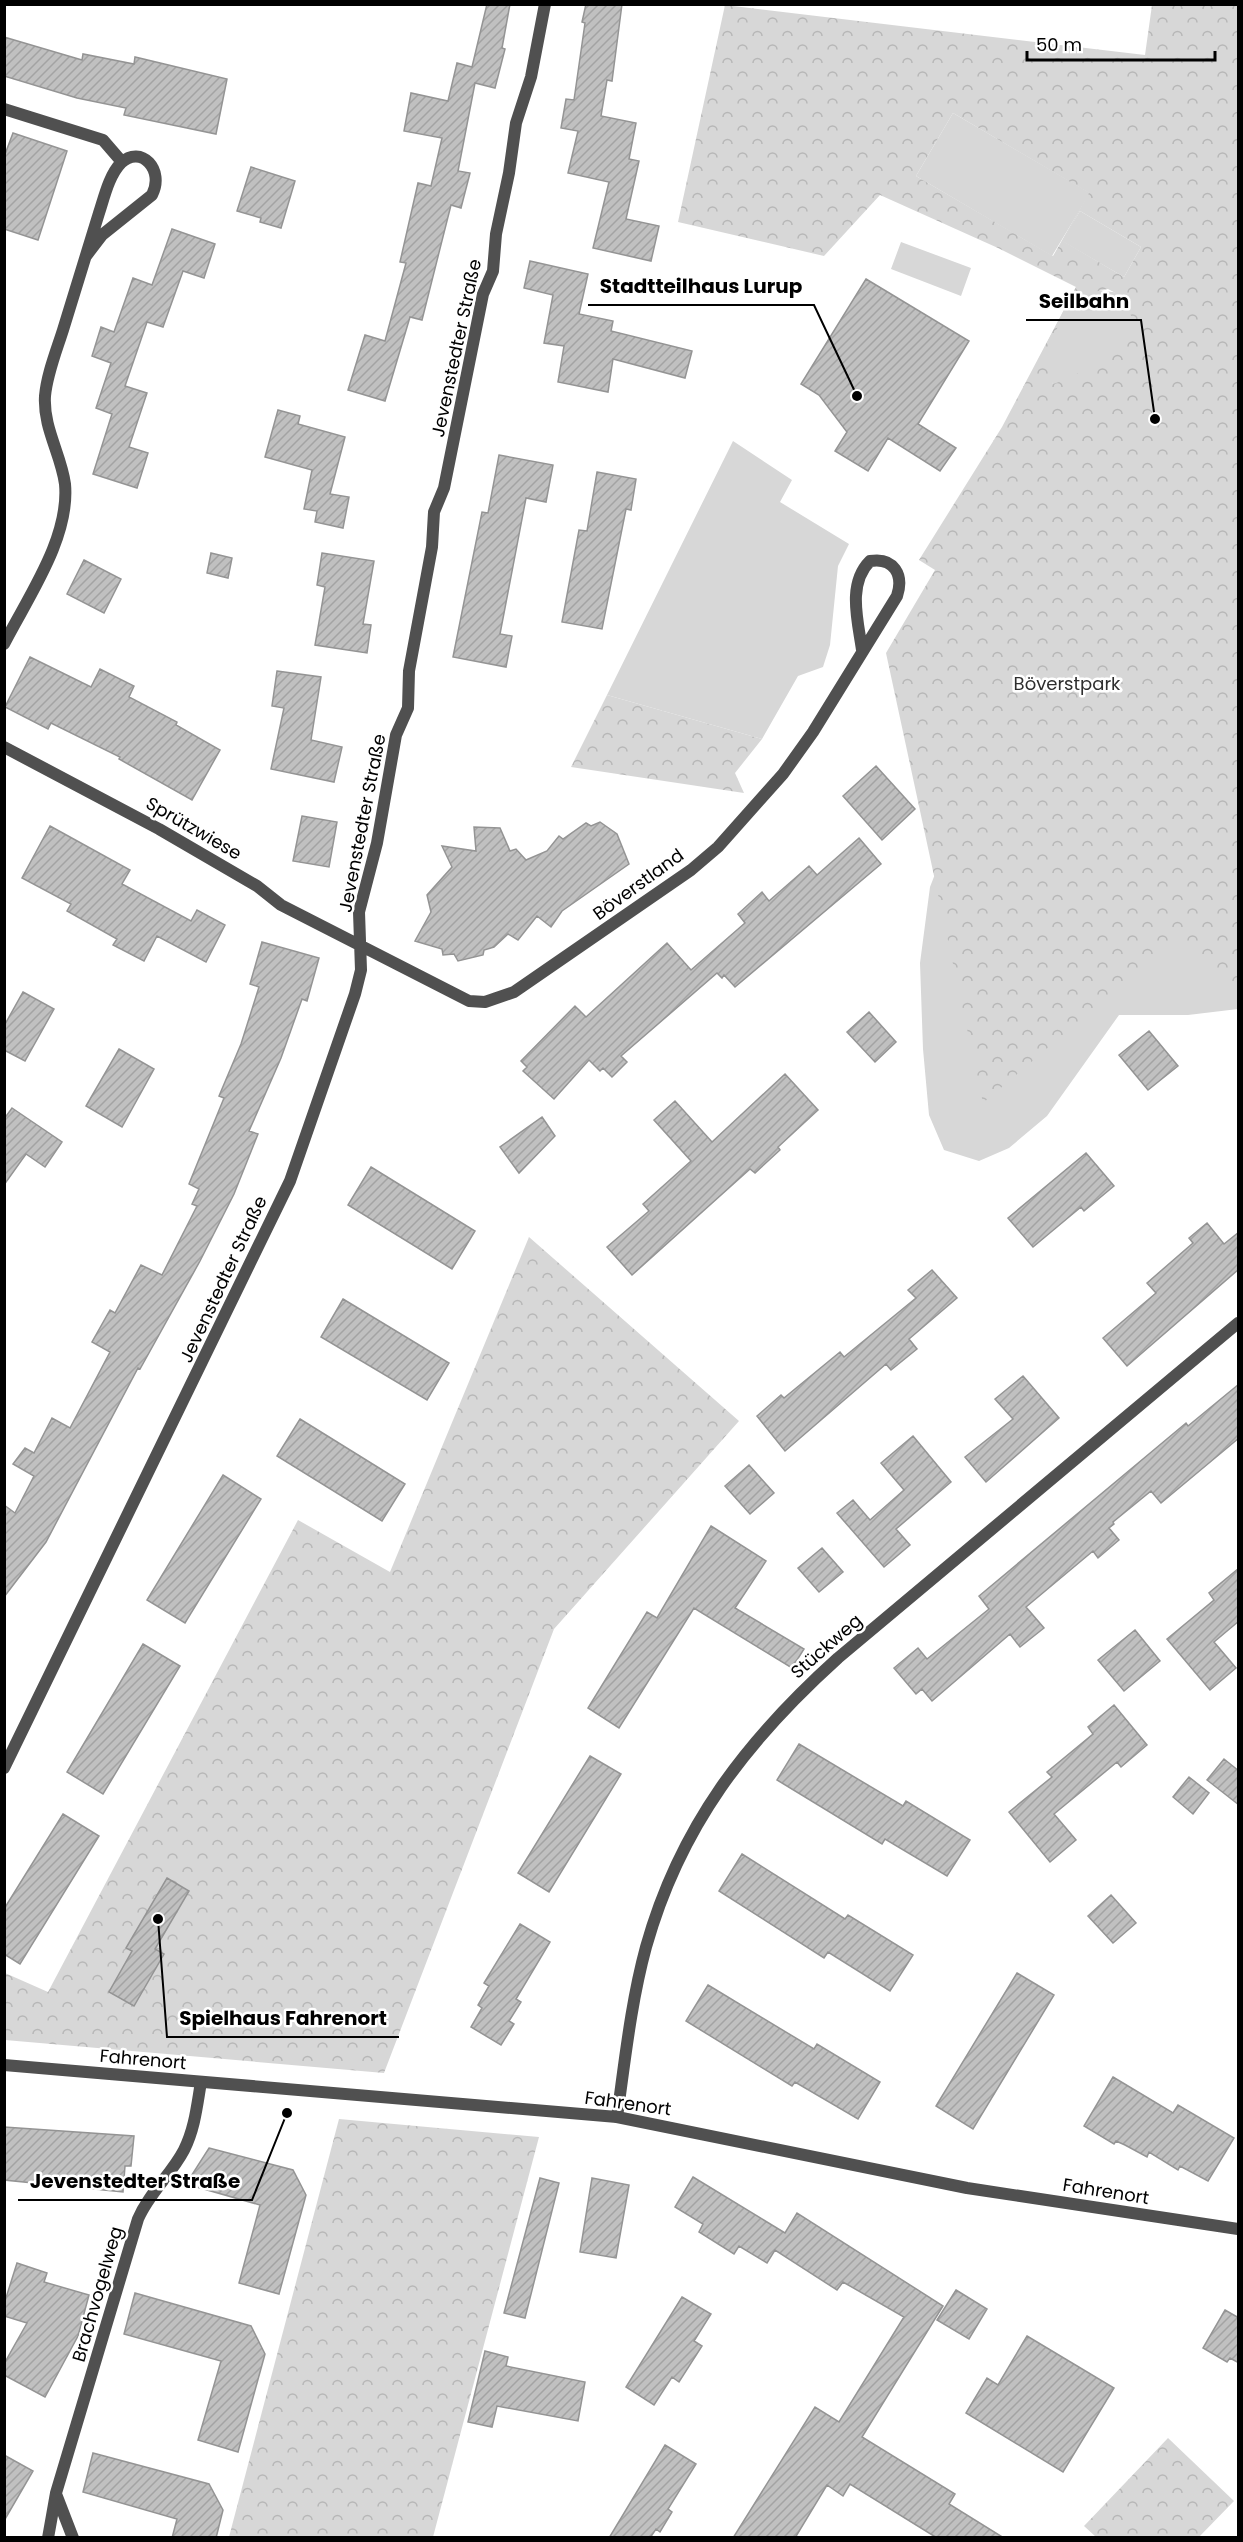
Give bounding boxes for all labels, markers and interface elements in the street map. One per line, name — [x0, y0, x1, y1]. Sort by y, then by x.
scale bar — [1027, 24, 1214, 62]
text: 50 m — [1036, 32, 1082, 57]
street label: Jevenstedter Straße — [425, 257, 487, 439]
callout: Stadtteilhaus Lurup — [588, 267, 814, 305]
text: Stadtteilhaus Lurup — [600, 272, 803, 300]
callout: Seilbahn — [1026, 282, 1141, 320]
text: Seilbahn — [1039, 287, 1129, 315]
park label: Böverstpark — [1014, 671, 1121, 696]
street label: Jevenstedter Straße — [332, 732, 392, 914]
street label: Sprützwiese — [142, 791, 246, 865]
street label: Böverstland — [587, 843, 689, 925]
street label: Jevenstedter Straße — [173, 1192, 273, 1366]
street label: Stückweg — [785, 1608, 867, 1684]
callout: Spielhaus Fahrenort — [167, 1999, 399, 2037]
text: Spielhaus Fahrenort — [179, 2004, 387, 2032]
street label: Fahrenort — [99, 2043, 187, 2075]
street label: Fahrenort — [583, 2085, 673, 2121]
callout: Jevenstedter Straße — [18, 2162, 252, 2200]
text: Jevenstedter Straße — [30, 2167, 240, 2195]
street label: Fahrenort — [1061, 2172, 1151, 2210]
street label: Brachvogelweg — [66, 2223, 128, 2365]

